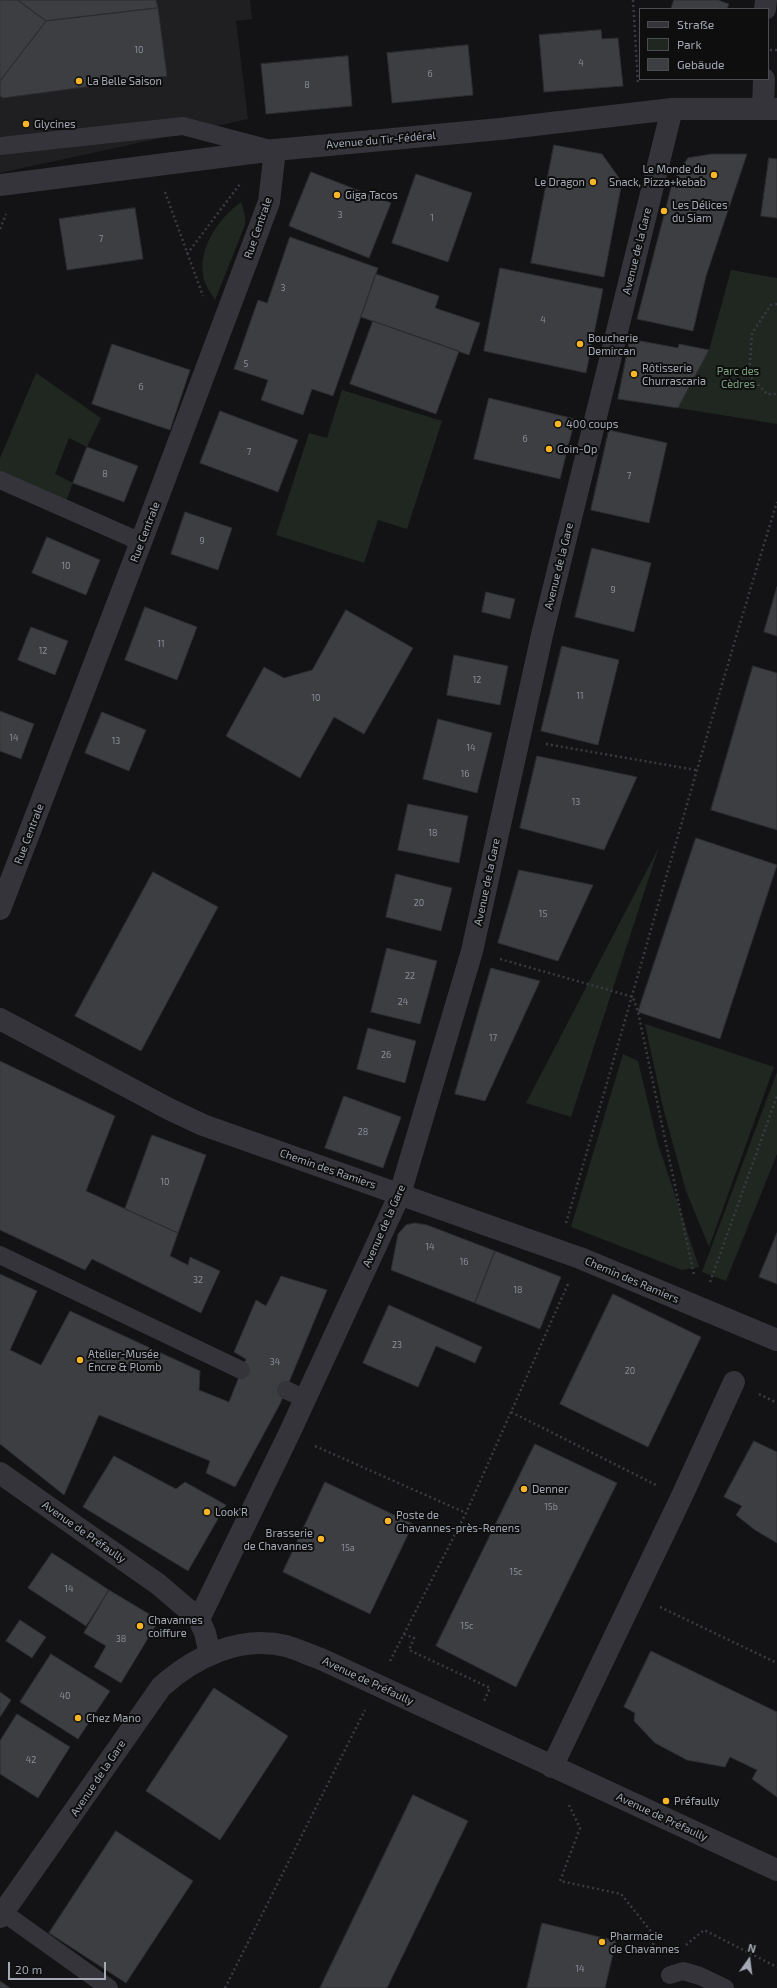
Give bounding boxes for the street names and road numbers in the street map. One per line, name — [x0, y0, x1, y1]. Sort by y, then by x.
street label: Avenue du Tir-Fédéral — [326, 129, 436, 151]
street label: Rue Centrale — [241, 196, 275, 260]
street label: Avenue de la Gare — [620, 206, 654, 296]
street label: Rue Centrale — [127, 500, 163, 564]
street label: Avenue de la Gare — [542, 521, 576, 611]
street label: Rue Centrale — [11, 802, 47, 866]
street label: Avenue de la Gare — [471, 837, 503, 927]
street label: Chemin des Ramiers — [278, 1146, 378, 1192]
street label: Avenue de la Gare — [360, 1183, 408, 1269]
street label: Chemin des Ramiers — [583, 1254, 681, 1306]
street label: Avenue de Préfaully — [40, 1498, 128, 1566]
street label: Avenue de Préfaully — [320, 1654, 416, 1708]
street label: Avenue de la Gare — [68, 1737, 128, 1819]
street label: Avenue de Préfaully — [614, 1790, 710, 1844]

